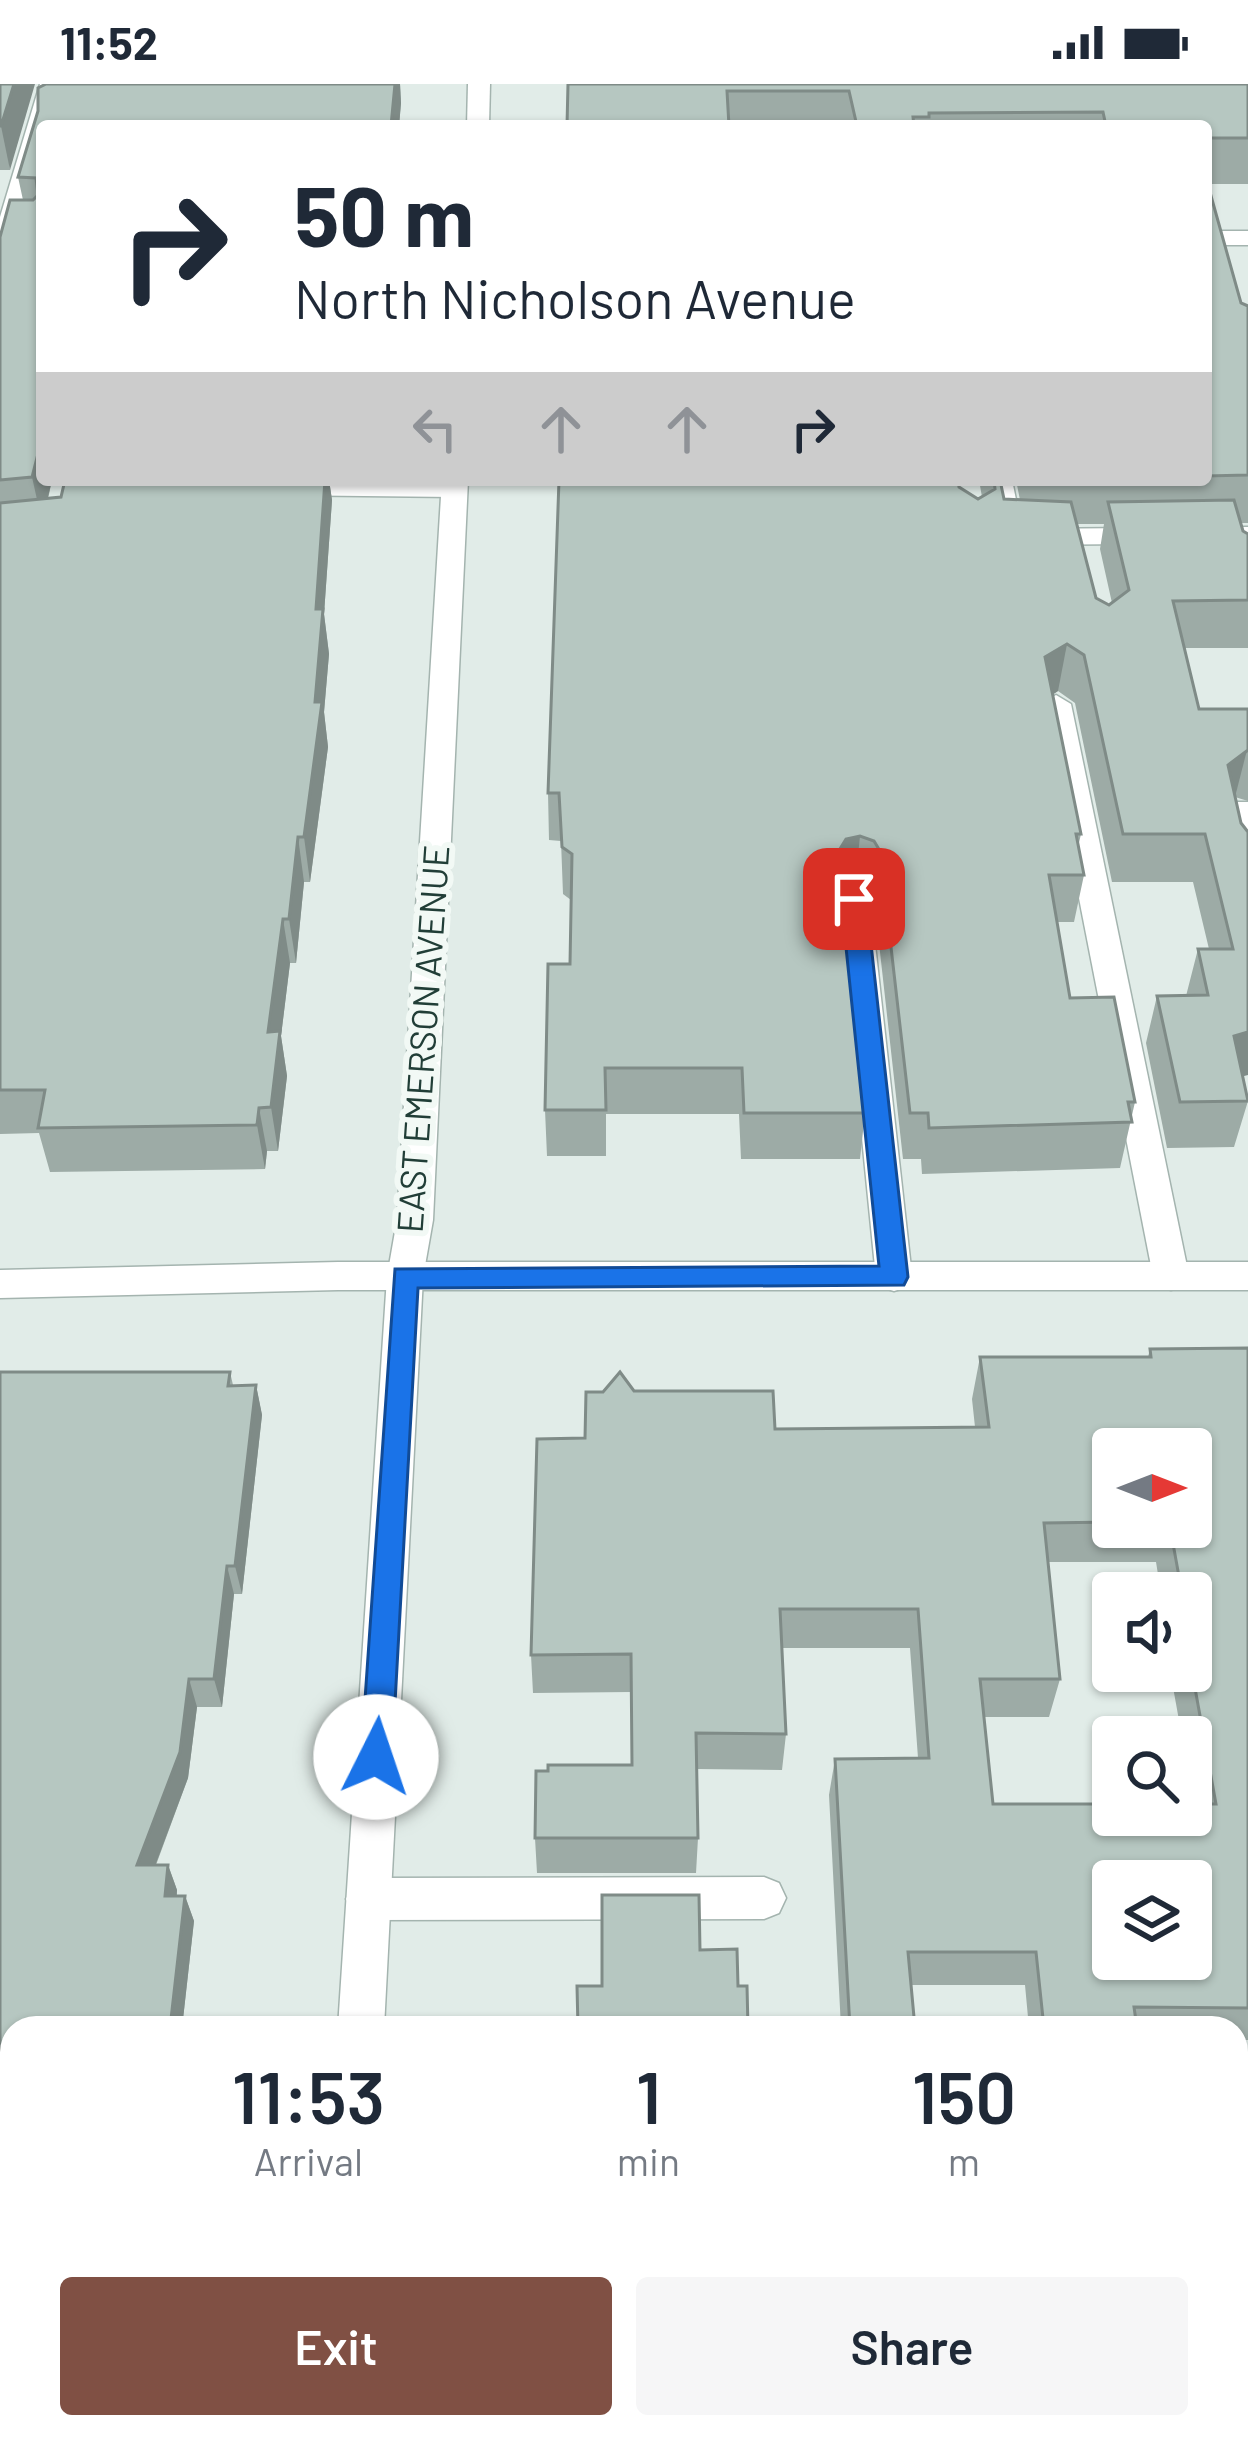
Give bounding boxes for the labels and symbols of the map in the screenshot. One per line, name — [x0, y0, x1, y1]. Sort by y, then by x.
street label: EAST EMERSON AVENUE — [387, 844, 457, 1234]
pin — [803, 848, 905, 950]
north arrow — [1092, 1428, 1212, 1548]
position arrow — [313, 1694, 439, 1820]

